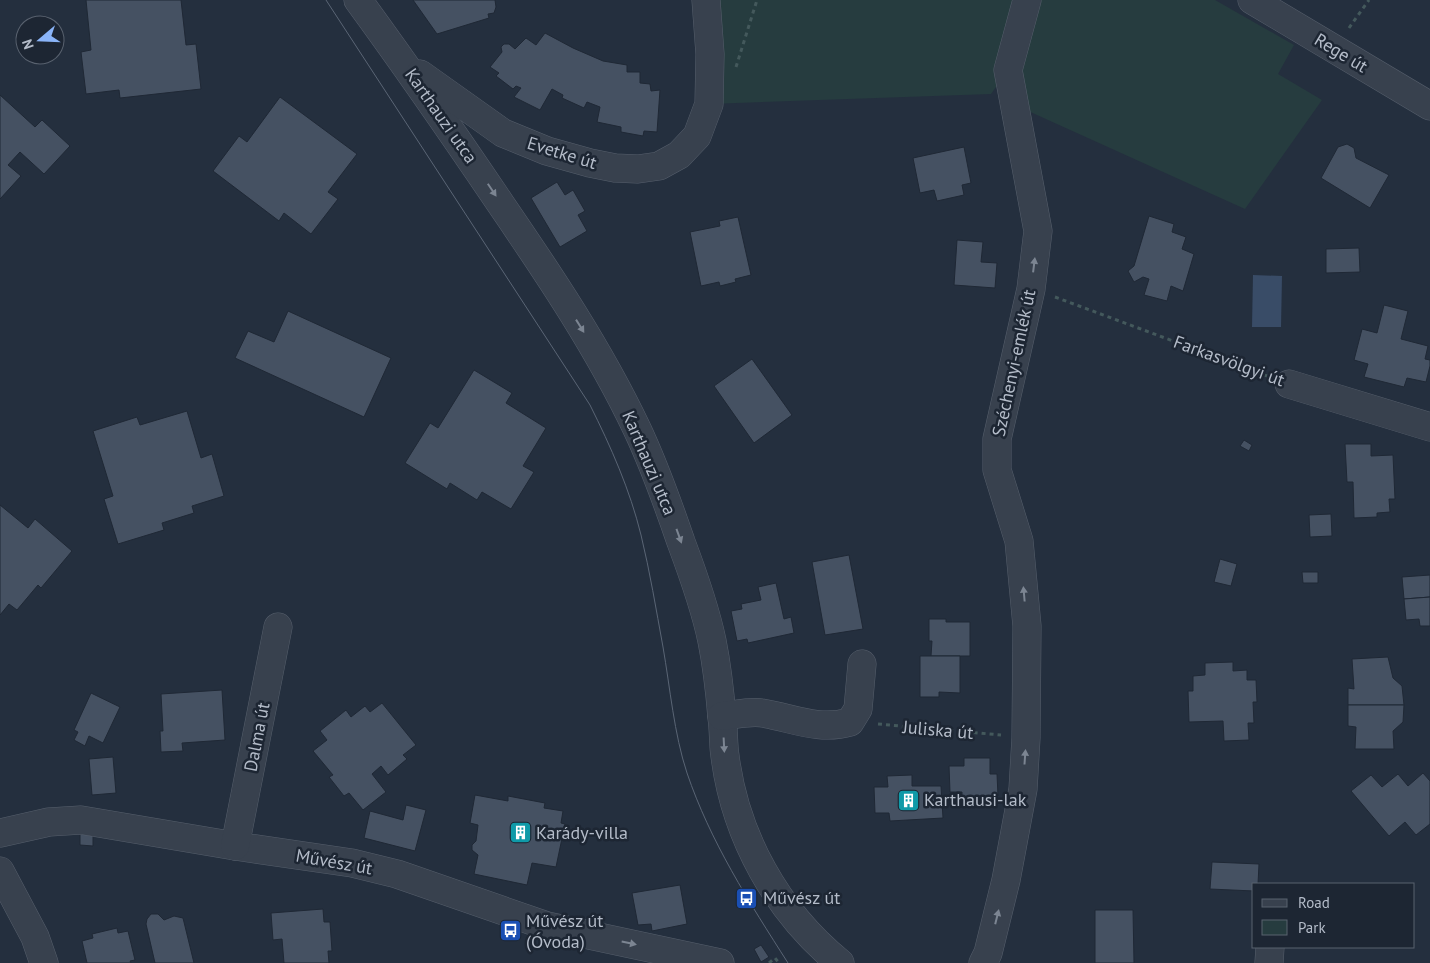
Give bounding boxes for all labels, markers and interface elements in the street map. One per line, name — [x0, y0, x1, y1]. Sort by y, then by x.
north arrow — [15, 15, 65, 65]
street label: Rege út — [1310, 28, 1372, 77]
text: N — [18, 37, 38, 52]
street label: Karthauzi utca — [400, 64, 483, 168]
street label: Evetke út — [525, 131, 600, 174]
one-way arrow — [487, 183, 496, 197]
one-way arrow — [1030, 256, 1038, 272]
street label: Széchenyi-emlék út — [987, 287, 1040, 439]
one-way arrow — [576, 319, 585, 333]
street label: Farkasvölgyi út — [1171, 330, 1288, 391]
street label: Karthauzi utca — [617, 407, 682, 518]
one-way arrow — [675, 529, 683, 544]
one-way arrow — [1020, 586, 1028, 602]
street label: Dalma út — [239, 700, 274, 774]
street label: Juliska út — [901, 715, 974, 744]
one-way arrow — [720, 737, 728, 753]
one-way arrow — [1021, 749, 1029, 765]
building icon: Karthausi-lak — [896, 788, 920, 812]
place label: Karthausi-lak — [924, 788, 1027, 811]
building icon: Karády-villa — [508, 821, 532, 845]
place label: Karády-villa — [536, 821, 628, 844]
street label: Művész út — [294, 843, 374, 880]
legend — [1252, 883, 1415, 948]
bus stop icon: Művész út — [735, 886, 759, 910]
place label: Művész út — [763, 886, 840, 909]
text: Road — [1298, 893, 1330, 912]
place label: Művész út (Óvoda) — [526, 909, 603, 953]
one-way arrow — [993, 909, 1001, 924]
text: Park — [1298, 918, 1326, 937]
bus stop icon: Művész út (Óvoda) — [498, 919, 522, 943]
one-way arrow — [621, 940, 637, 948]

